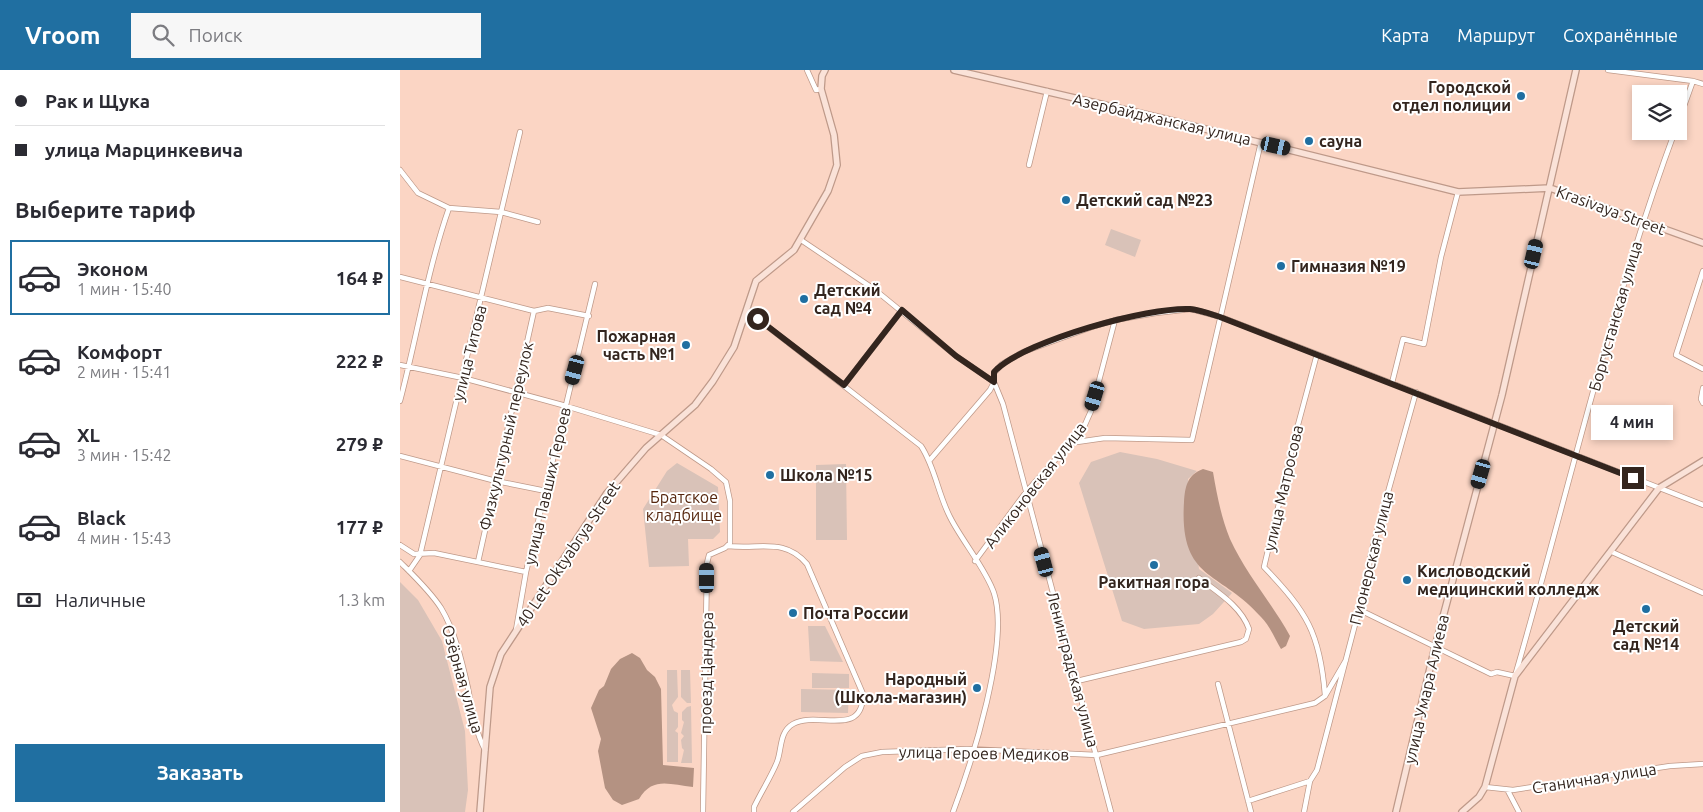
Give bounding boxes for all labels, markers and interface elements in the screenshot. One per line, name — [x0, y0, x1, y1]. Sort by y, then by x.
search box — [131, 13, 481, 58]
icon: search — [149, 21, 177, 49]
text: Vroom — [25, 22, 101, 49]
text: Поиск — [189, 24, 243, 46]
text: Карта — [1381, 25, 1429, 45]
text: Маршрут — [1457, 25, 1535, 45]
text: Сохранённые — [1563, 25, 1678, 45]
place label: Городской отдел полиции — [1392, 78, 1511, 114]
map controls — [1632, 85, 1687, 140]
button: layers — [1632, 85, 1687, 140]
text: Рак и Щука — [45, 90, 150, 112]
street label: Азербайджанская улица — [1071, 90, 1253, 148]
marker: Городской отдел полиции — [1515, 90, 1527, 102]
place label: сауна — [1319, 132, 1362, 150]
car — [1259, 135, 1292, 157]
marker: сауна — [1303, 135, 1315, 147]
text: улица Марцинкевича — [45, 139, 243, 161]
street label: Krasivaya Street — [1554, 182, 1669, 238]
place label: Детский сад №23 — [1076, 191, 1213, 209]
marker: Детский сад №23 — [1060, 194, 1072, 206]
text: Выберите тариф — [15, 197, 196, 222]
car — [1523, 238, 1544, 270]
street label: Боргустанская улица — [1585, 239, 1645, 393]
icon: car — [17, 255, 62, 300]
place label: Гимназия №19 — [1291, 257, 1406, 275]
text: Эконом — [77, 258, 148, 280]
marker: Гимназия №19 — [1275, 260, 1287, 272]
text: 164 ₽ — [336, 267, 383, 289]
text: 1 мин · 15:40 — [77, 280, 171, 298]
place label: Детский сад №4 — [814, 281, 880, 317]
marker: Детский сад №4 — [798, 293, 810, 305]
street label: улица Титова — [448, 303, 490, 403]
route start — [747, 308, 769, 330]
place label: Пожарная часть №1 — [596, 327, 676, 363]
icon: car — [17, 338, 62, 383]
marker: Пожарная часть №1 — [680, 339, 692, 351]
street label: Физкультурный переулок — [475, 340, 537, 532]
text: Комфорт — [77, 341, 162, 363]
text: 222 ₽ — [336, 350, 383, 372]
car — [563, 354, 586, 386]
text: 2 мин · 15:41 — [77, 363, 171, 381]
car — [1083, 379, 1106, 413]
street label: улица Павших Героев — [520, 405, 574, 567]
callout: 4 мин — [1592, 406, 1674, 440]
text: 4 мин — [1610, 413, 1654, 431]
street label: Аликоновская улица — [980, 419, 1090, 551]
icon: car — [17, 421, 62, 466]
street label: улица Матросова — [1260, 423, 1306, 553]
text: XL — [77, 424, 100, 446]
text: 279 ₽ — [336, 433, 383, 455]
text: 3 мин · 15:42 — [77, 446, 171, 464]
car — [1469, 458, 1492, 490]
place label: Школа №15 — [780, 466, 873, 484]
route end — [1622, 467, 1644, 489]
marker: Школа №15 — [764, 469, 776, 481]
street label: 40 Let Oktyabrya Street — [513, 477, 624, 630]
park label: Братское кладбище — [646, 488, 722, 524]
street label: Пионерская улица — [1346, 489, 1396, 627]
icon: car — [17, 504, 62, 549]
text: Black — [77, 507, 126, 529]
text: 177 ₽ — [336, 516, 383, 538]
text: 4 мин · 15:43 — [77, 529, 171, 547]
car — [1032, 546, 1055, 578]
marker: Ракитная гора — [1148, 559, 1160, 571]
place label: Кисловодский медицинский колледж — [1417, 562, 1599, 598]
car — [699, 563, 714, 593]
place label: Ракитная гора — [1098, 573, 1210, 591]
marker: Кисловодский медицинский колледж — [1401, 574, 1413, 586]
icon: cash — [15, 586, 43, 614]
text: Наличные — [55, 589, 146, 611]
street label: Ленинградская улица — [1043, 589, 1103, 749]
text: 1.3 km — [337, 591, 385, 609]
marker: Детский сад №14 — [1640, 603, 1652, 615]
place label: Почта России — [803, 604, 908, 622]
marker: Почта России — [787, 607, 799, 619]
street label: проезд Цандера — [696, 612, 716, 734]
street label: улица Умара Алиева — [1400, 613, 1452, 765]
place label: Детский сад №14 — [1613, 617, 1679, 653]
street label: Озёрная улица — [439, 623, 487, 735]
place label: Народный (Школа-магазин) — [834, 670, 967, 707]
marker: Народный (Школа-магазин) — [971, 682, 983, 694]
street label: улица Героев Медиков — [899, 743, 1069, 763]
button: Заказать — [15, 744, 385, 802]
street label: Станичная улица — [1531, 759, 1657, 797]

